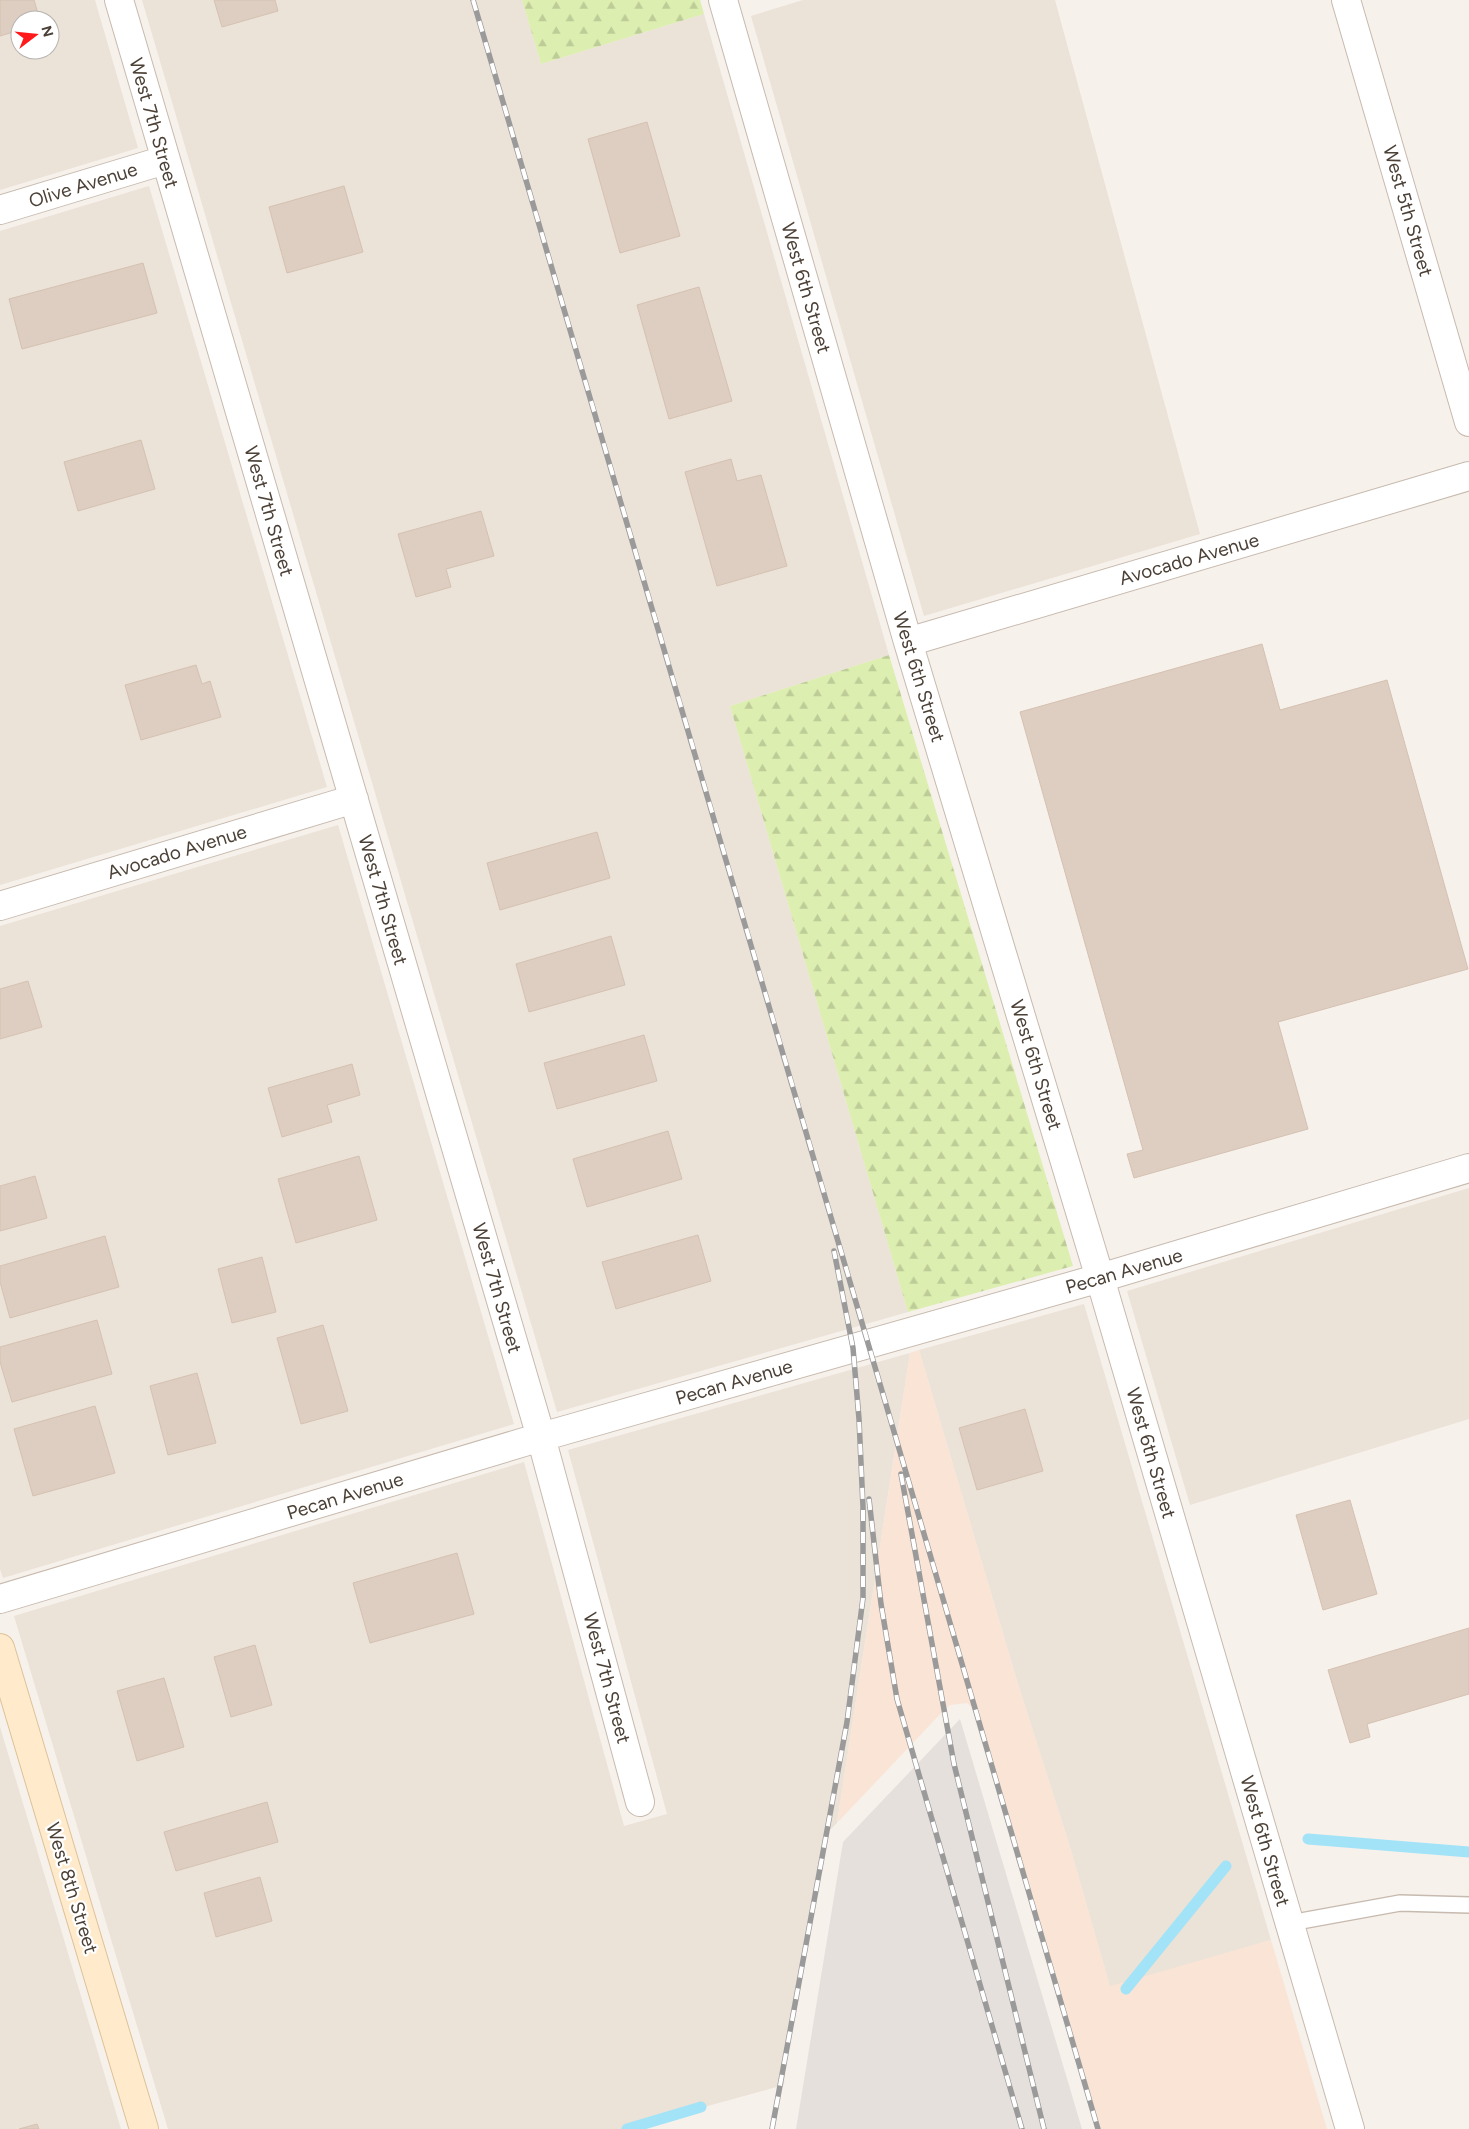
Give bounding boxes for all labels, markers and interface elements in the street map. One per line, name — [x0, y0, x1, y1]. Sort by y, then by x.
north arrow — [10, 10, 60, 60]
text: N — [37, 24, 57, 39]
street label: West 7th Street — [124, 55, 184, 191]
street label: West 5th Street — [1378, 143, 1438, 279]
street label: Olive Avenue — [26, 158, 140, 212]
street label: West 6th Street — [776, 220, 836, 356]
street label: West 7th Street — [239, 443, 299, 579]
street label: Avocado Avenue — [1116, 528, 1262, 590]
street label: West 6th Street — [888, 609, 950, 745]
street label: Avocado Avenue — [105, 820, 249, 884]
street label: West 7th Street — [353, 832, 413, 968]
street label: West 6th Street — [1005, 997, 1067, 1133]
street label: West 7th Street — [467, 1220, 527, 1356]
street label: Pecan Avenue — [1063, 1243, 1185, 1299]
street label: Pecan Avenue — [673, 1354, 795, 1410]
street label: West 6th Street — [1121, 1385, 1181, 1521]
street label: Pecan Avenue — [284, 1467, 406, 1525]
street label: West 7th Street — [578, 1610, 636, 1746]
street label: West 6th Street — [1235, 1773, 1295, 1909]
street label: West 8th Street — [41, 1820, 103, 1956]

